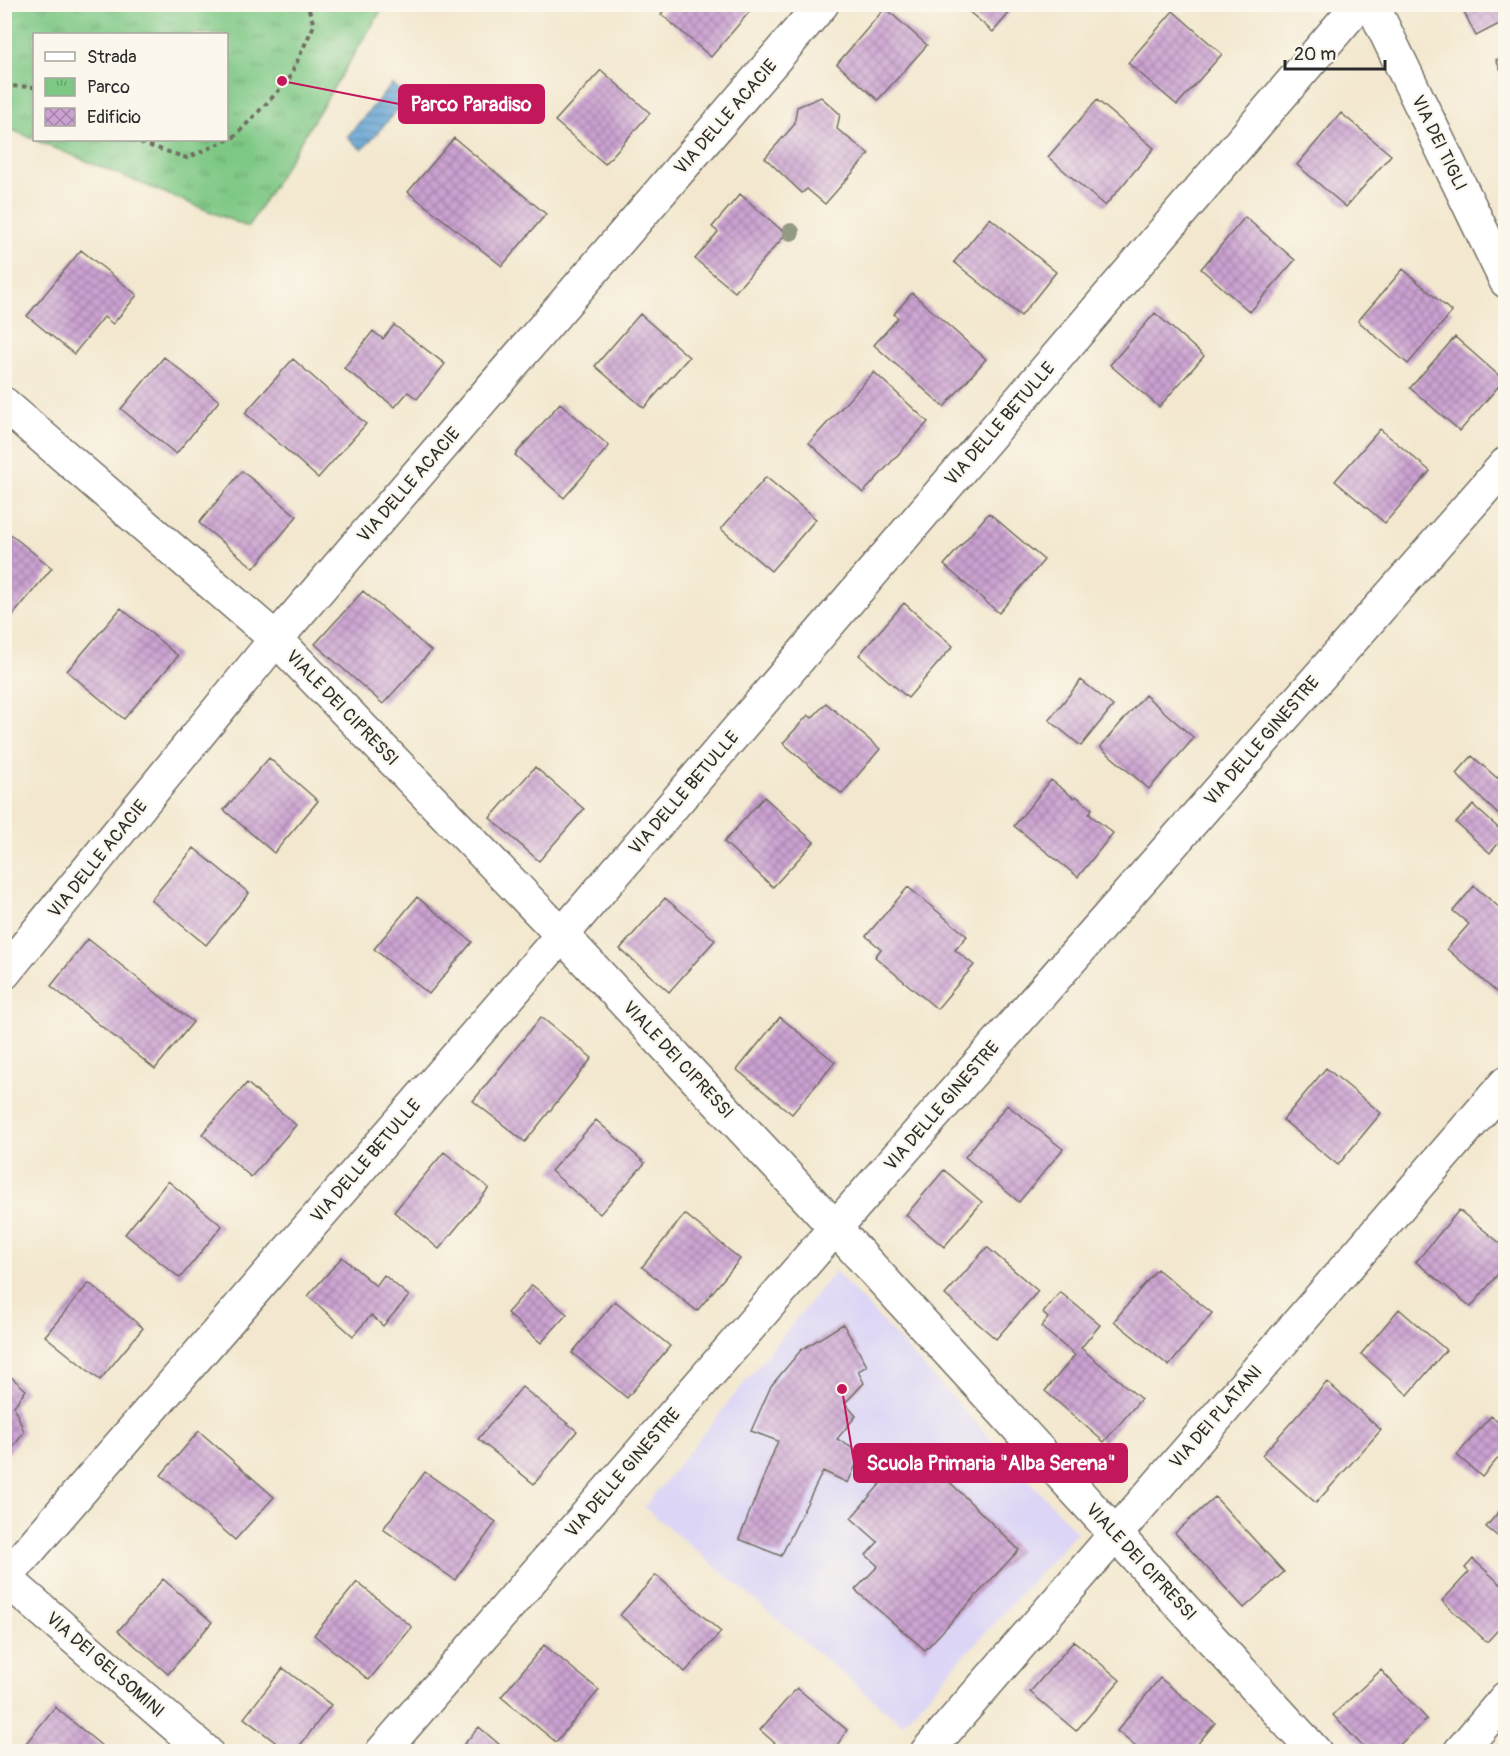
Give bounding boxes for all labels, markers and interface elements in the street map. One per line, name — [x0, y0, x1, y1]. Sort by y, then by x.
legend — [33, 33, 228, 141]
scale bar — [1285, 33, 1386, 71]
text: 20 m — [1294, 43, 1336, 66]
text: Strada — [87, 46, 137, 69]
street label: VIA DELLE ACACIE — [670, 54, 782, 180]
text: Parco — [87, 76, 130, 99]
callout: Parco Paradiso — [399, 85, 544, 123]
text: Parco Paradiso — [411, 92, 532, 117]
street label: VIA DEI TIGLI — [1406, 92, 1472, 194]
text: Edificio — [87, 106, 141, 129]
street label: VIA DELLE BETULLE — [940, 357, 1060, 491]
street label: VIA DELLE ACACIE — [353, 422, 465, 548]
street label: VIALE DEI CIPRESSI — [281, 645, 403, 771]
street label: VIA DELLE GINESTRE — [1199, 671, 1325, 811]
street label: VIA DELLE BETULLE — [624, 726, 744, 860]
street label: VIA DELLE ACACIE — [43, 795, 153, 923]
street label: VIALE DEI CIPRESSI — [618, 996, 738, 1124]
street label: VIA DELLE GINESTRE — [879, 1036, 1005, 1176]
street label: VIA DELLE BETULLE — [306, 1094, 426, 1228]
street label: VIA DEI PLATANI — [1165, 1360, 1267, 1474]
street label: VIA DELLE GINESTRE — [560, 1403, 686, 1543]
callout: Scuola Primaria "Alba Serena" — [854, 1444, 1127, 1482]
text: Scuola Primaria "Alba Serena" — [866, 1451, 1116, 1476]
street label: VIALE DEI CIPRESSI — [1081, 1498, 1201, 1626]
street label: VIA DEI GELSOMINI — [41, 1607, 169, 1723]

